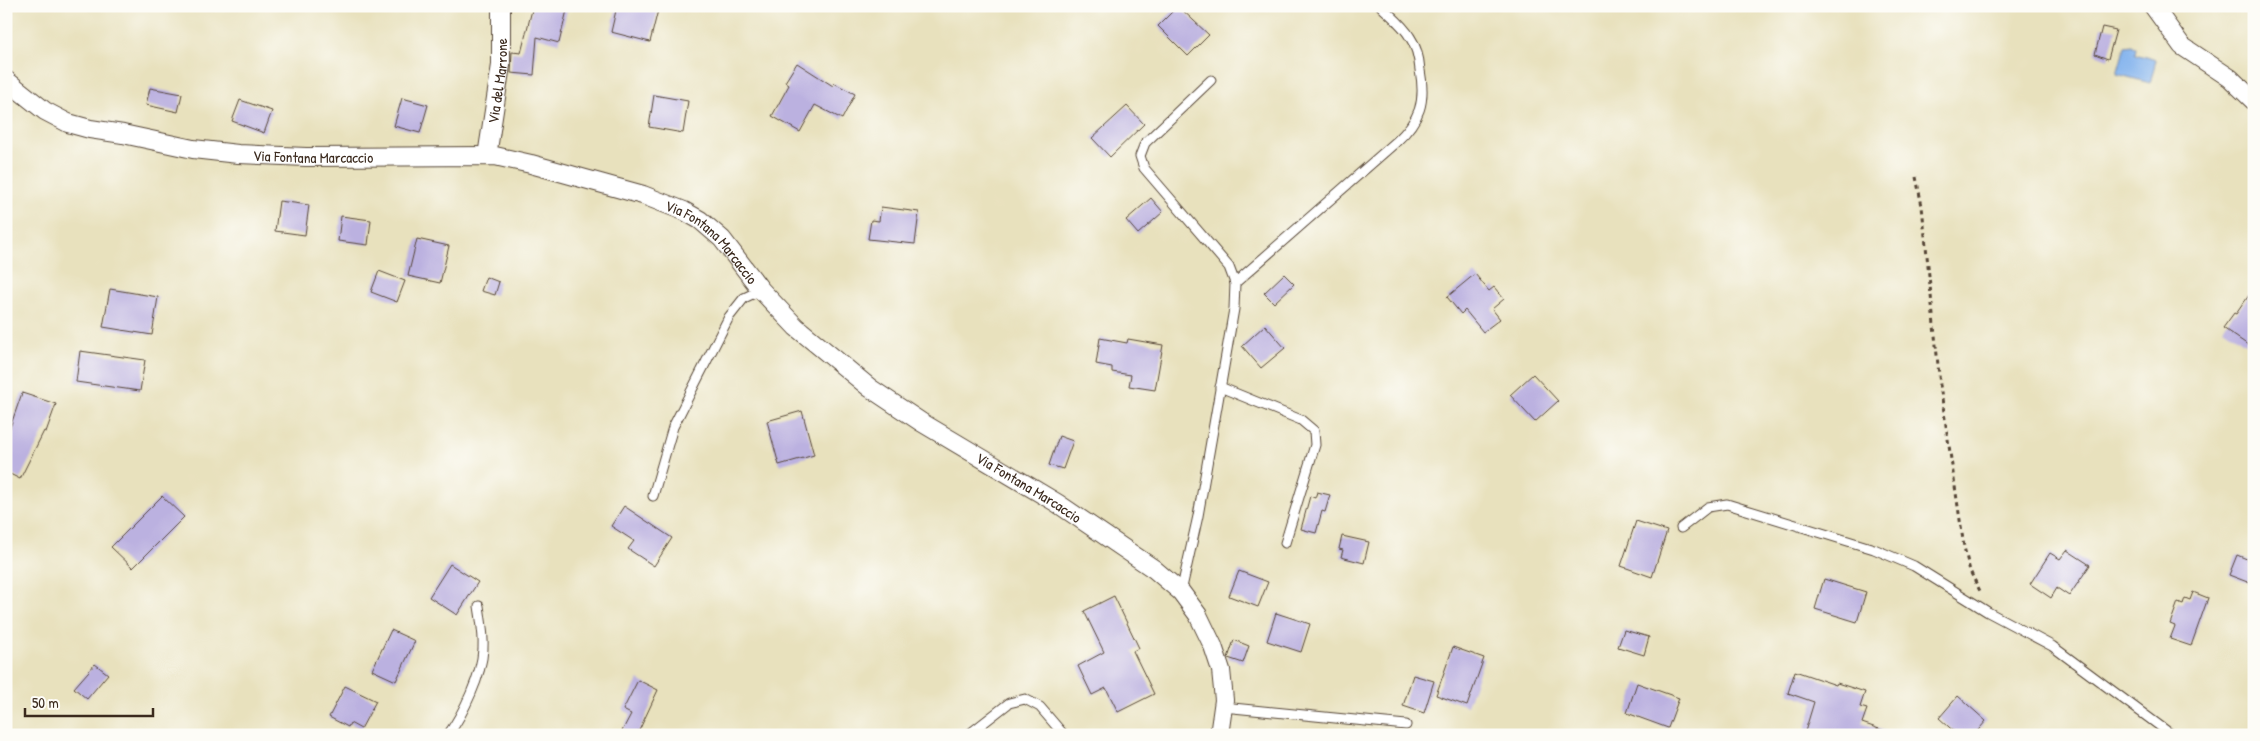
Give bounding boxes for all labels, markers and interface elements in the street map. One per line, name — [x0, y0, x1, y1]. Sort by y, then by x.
street label: Via del Marrone — [482, 38, 512, 125]
street label: Via Fontana Marcaccio — [253, 144, 373, 168]
street label: Via Fontana Marcaccio — [662, 194, 763, 288]
street label: Via Fontana Marcaccio — [972, 447, 1086, 527]
scale bar — [25, 686, 152, 718]
text: 50 m — [32, 692, 59, 713]

